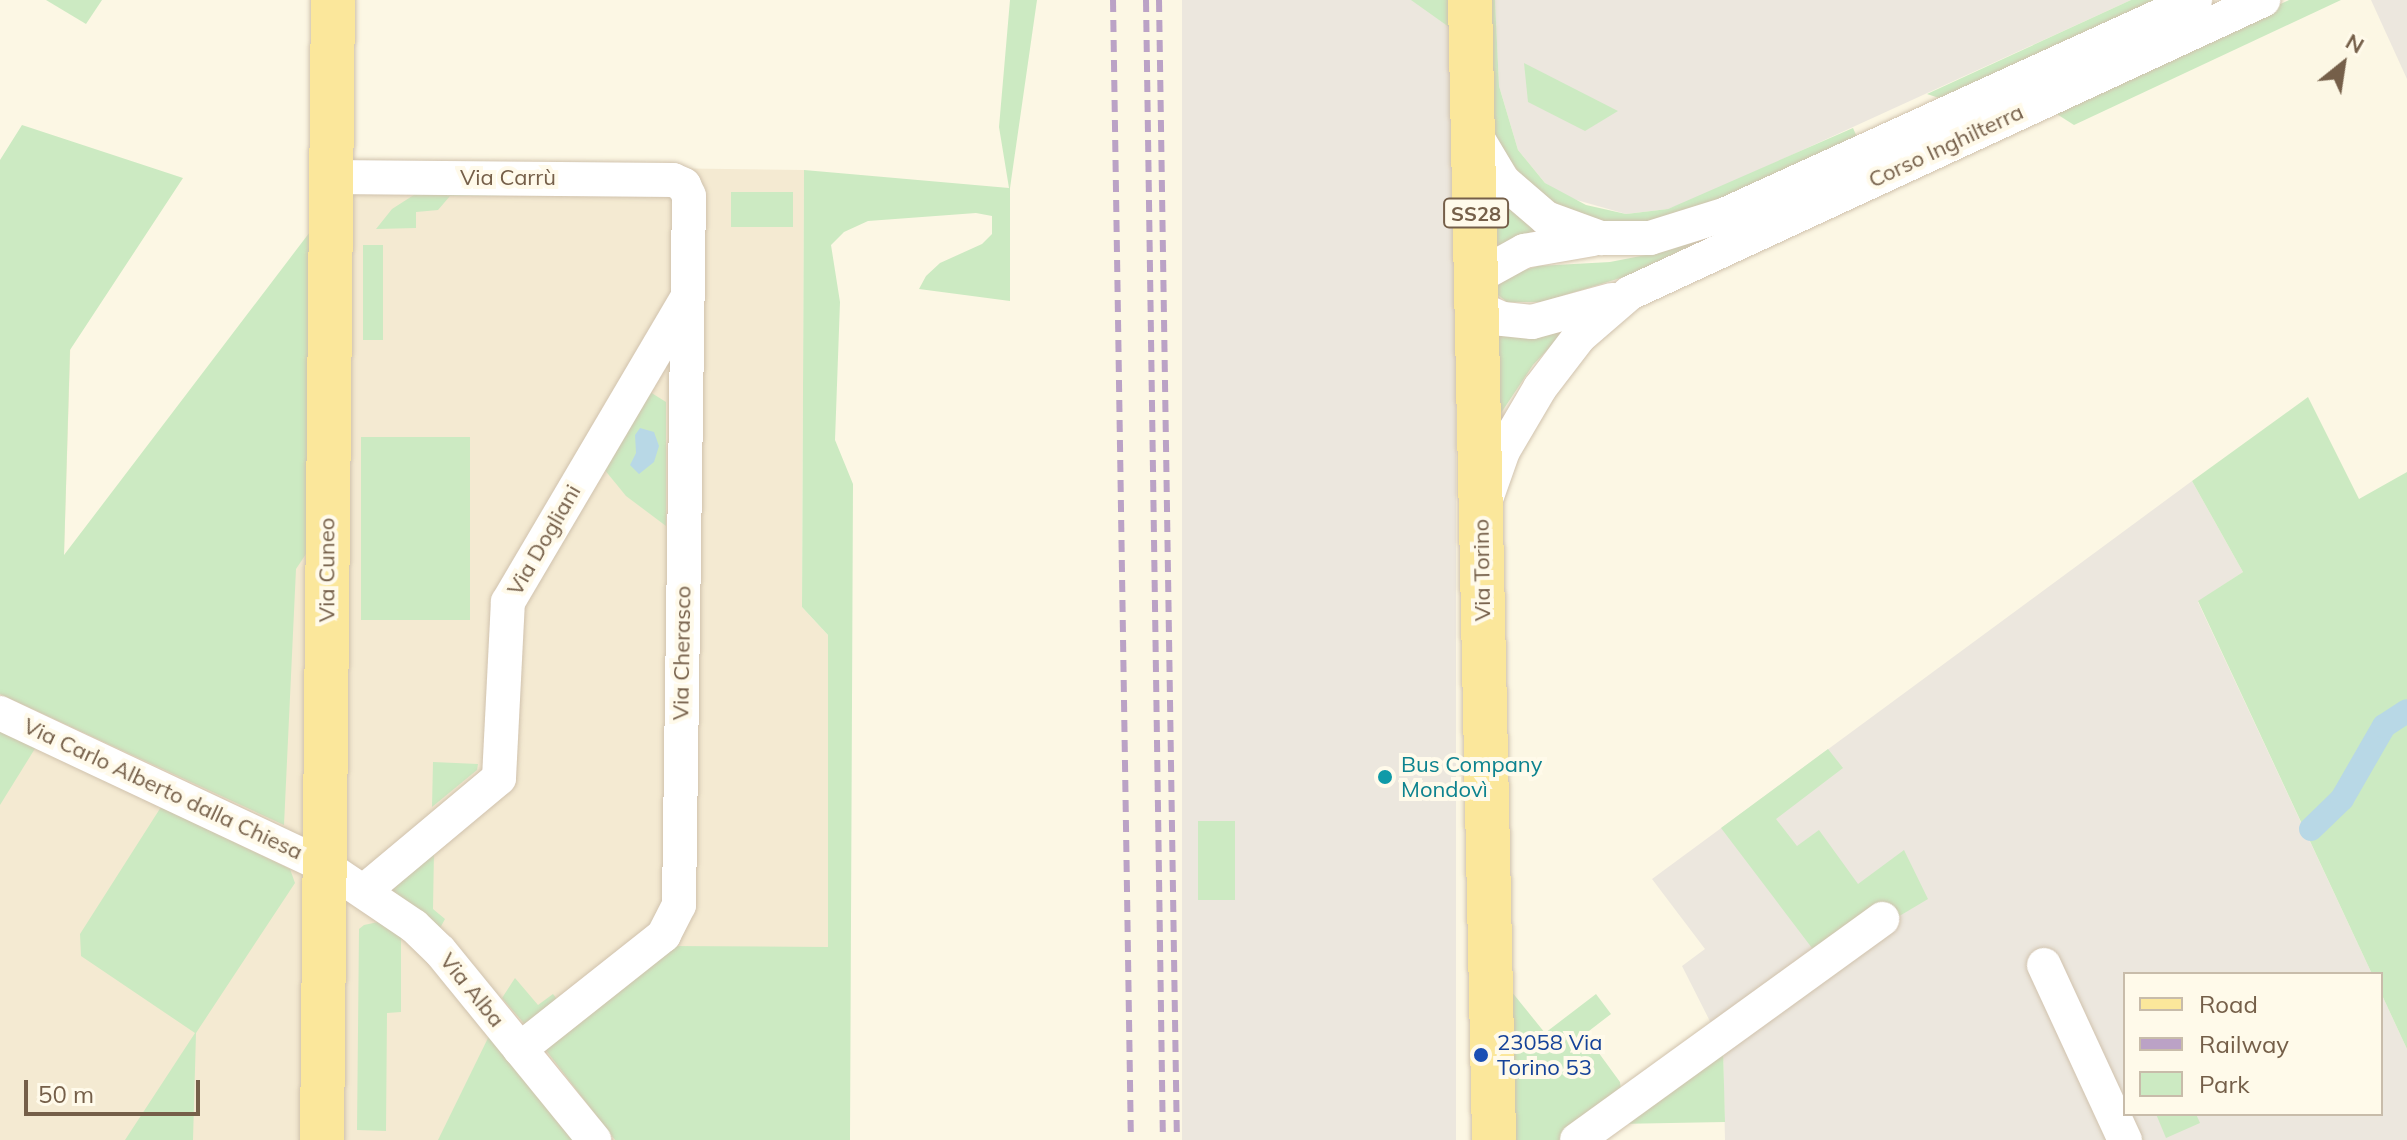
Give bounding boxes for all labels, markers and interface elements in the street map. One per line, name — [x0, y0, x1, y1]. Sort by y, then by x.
north arrow — [2303, 24, 2383, 104]
text: N — [2341, 27, 2369, 59]
street label: Corso Inghilterra — [1864, 99, 2028, 193]
street label: Via Carrù — [460, 165, 556, 191]
road number: SS28 — [1442, 197, 1510, 229]
street label: Via Dogliani — [502, 480, 586, 600]
street label: Via Cuneo — [314, 518, 340, 622]
street label: Via Torino — [1468, 519, 1496, 621]
street label: Via Cherasco — [668, 585, 696, 721]
street label: Via Carlo Alberto dalla Chiesa — [19, 713, 307, 865]
place label: Bus Company Mondovì — [1401, 751, 1542, 802]
marker: Bus Company Mondovì — [1376, 768, 1394, 786]
street label: Via Alba — [434, 948, 510, 1032]
legend — [2123, 972, 2383, 1116]
text: Road — [2199, 989, 2258, 1019]
place label: 23058 Via Torino 53 — [1497, 1029, 1603, 1080]
text: Railway — [2199, 1029, 2289, 1059]
marker: 23058 Via Torino 53 — [1472, 1046, 1490, 1064]
scale bar — [28, 1064, 204, 1114]
text: Park — [2199, 1069, 2250, 1099]
text: 50 m — [38, 1079, 94, 1109]

